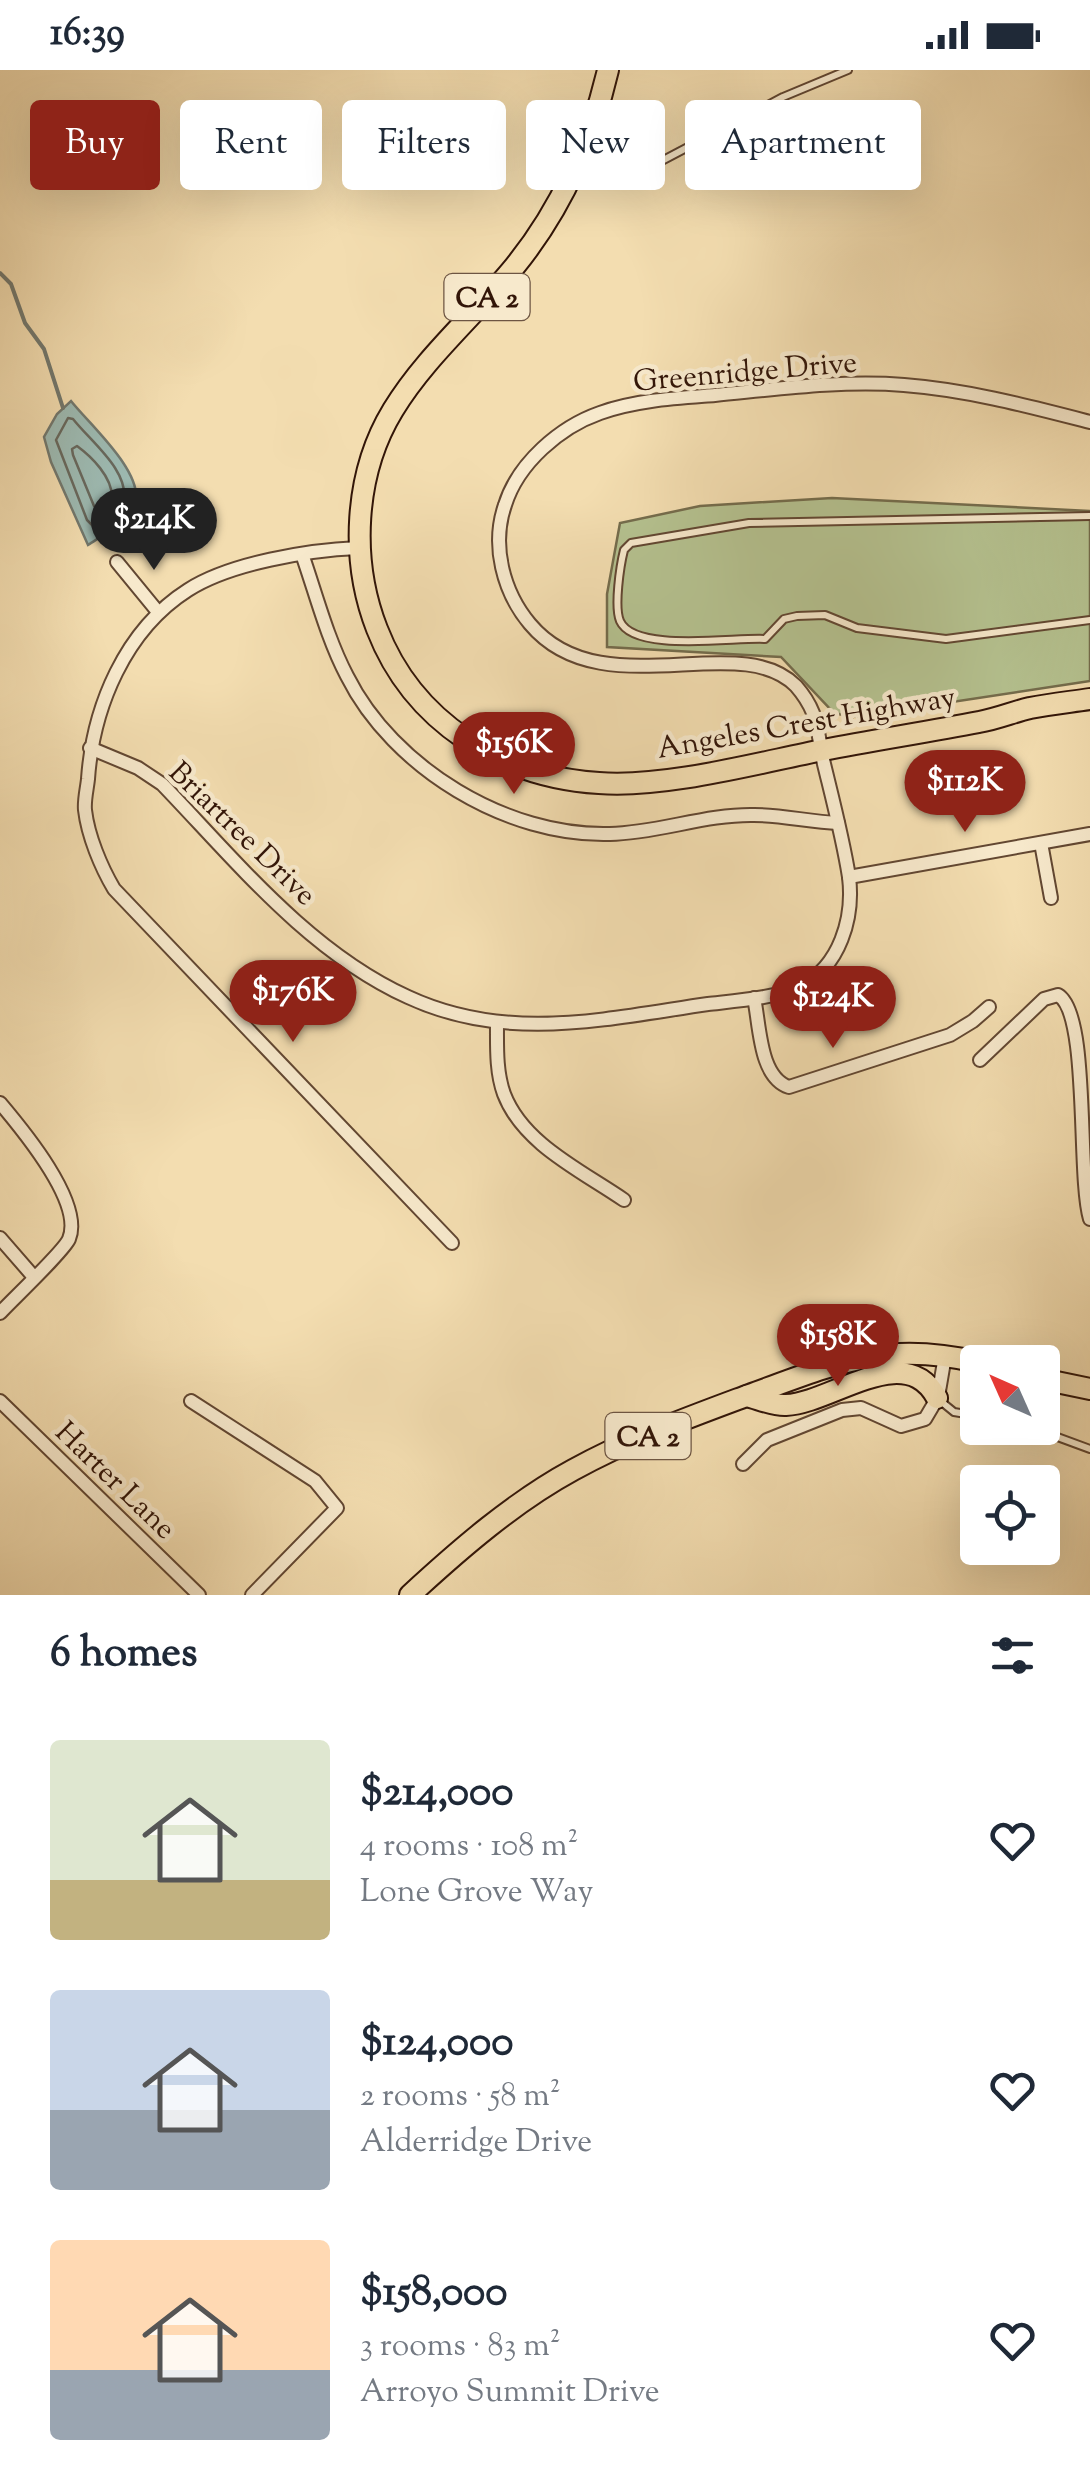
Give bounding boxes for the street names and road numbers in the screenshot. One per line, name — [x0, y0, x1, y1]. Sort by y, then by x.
road number: CA 2 — [444, 274, 530, 320]
street label: Greenridge Drive — [632, 342, 859, 405]
street label: Angeles Crest Highway — [654, 677, 959, 772]
street label: Briartree Drive — [157, 753, 325, 917]
street label: Harter Lane — [44, 1413, 184, 1551]
road number: CA 2 — [606, 1413, 690, 1459]

